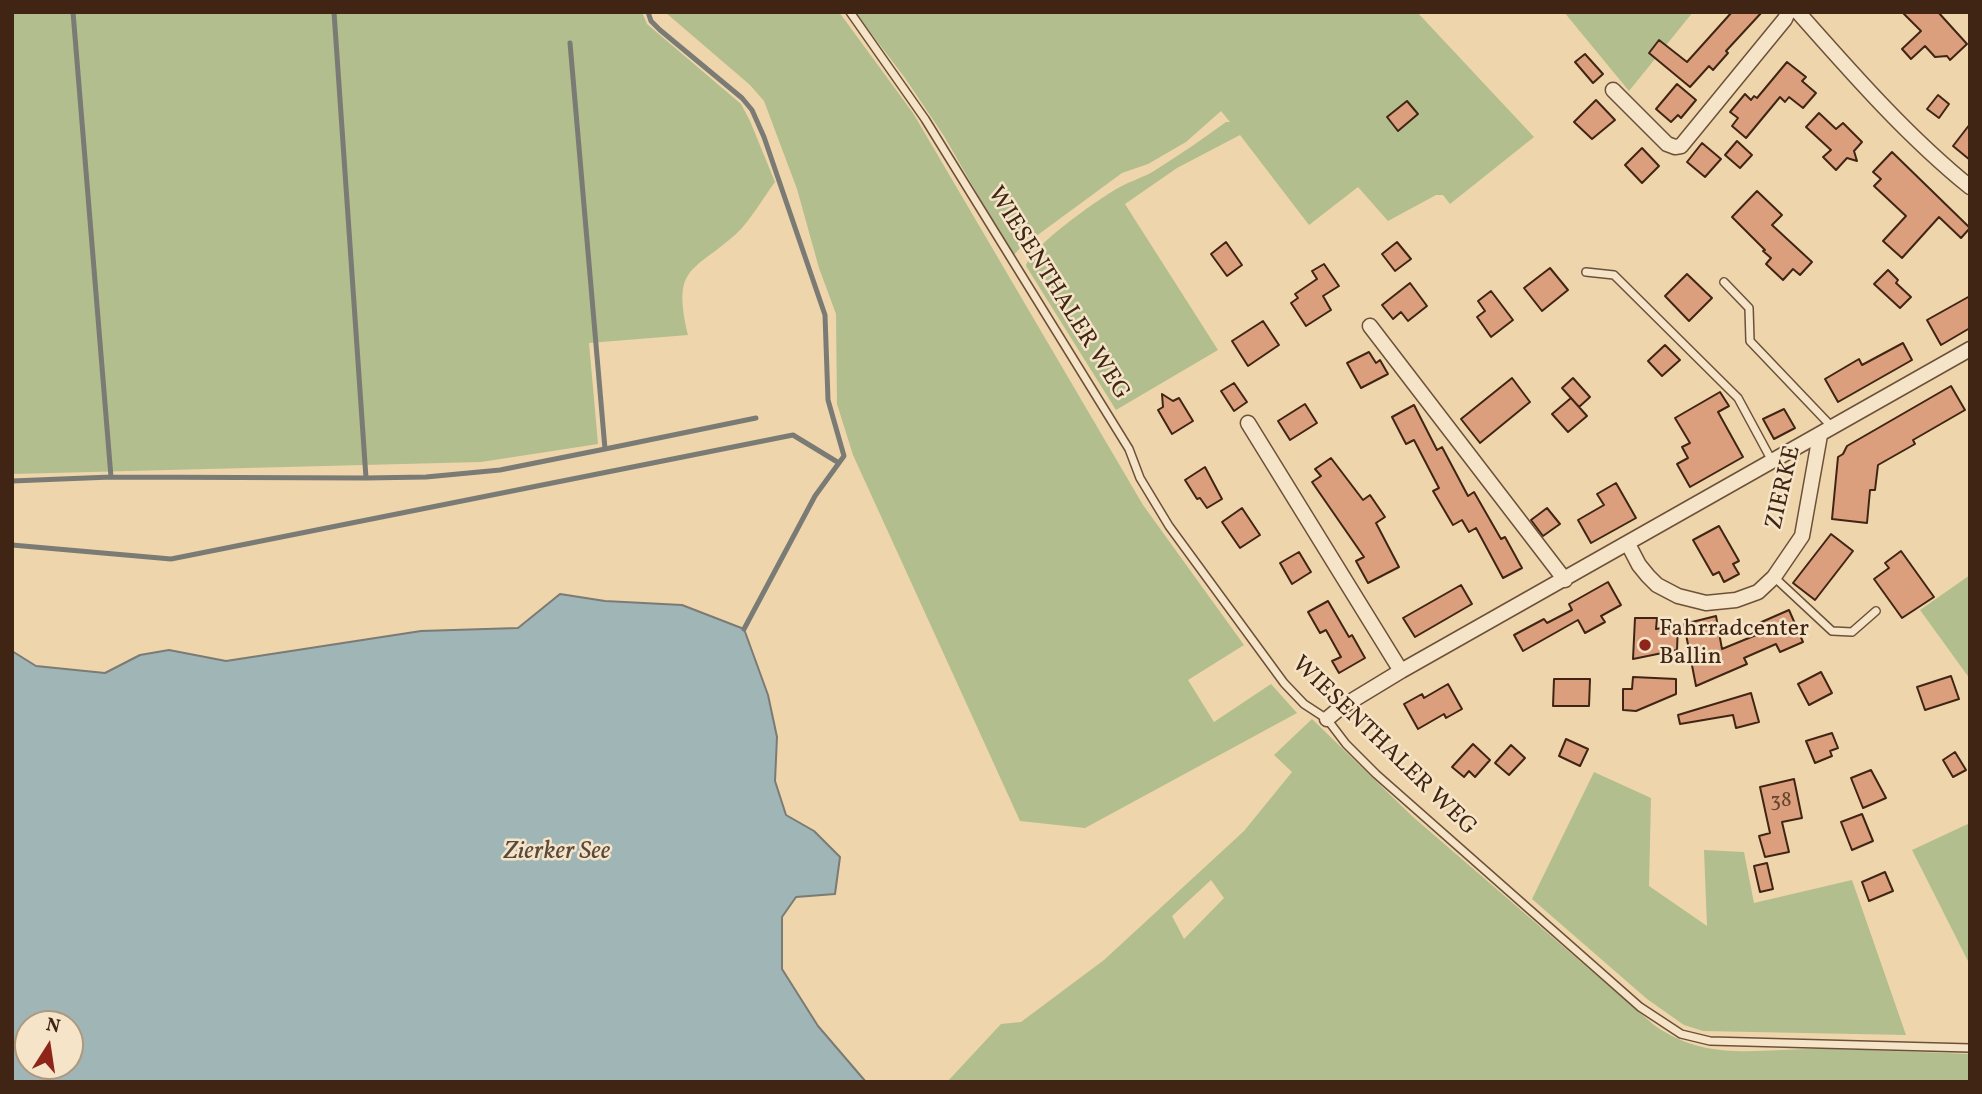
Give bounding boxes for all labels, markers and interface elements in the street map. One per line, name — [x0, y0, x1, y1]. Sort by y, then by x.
street label: WIESENTHALER WEG — [980, 182, 1134, 406]
street label: ZIERKE — [1761, 443, 1809, 533]
place label: Fahrradcenter Ballin — [1659, 617, 1809, 673]
marker: Fahrradcenter Ballin — [1637, 637, 1653, 653]
street label: WIESENTHALER WEG — [1285, 651, 1481, 843]
house number: 38 — [1770, 789, 1792, 815]
water label: Zierker See — [504, 837, 610, 869]
north arrow — [14, 1010, 84, 1080]
text: N — [43, 1012, 62, 1041]

